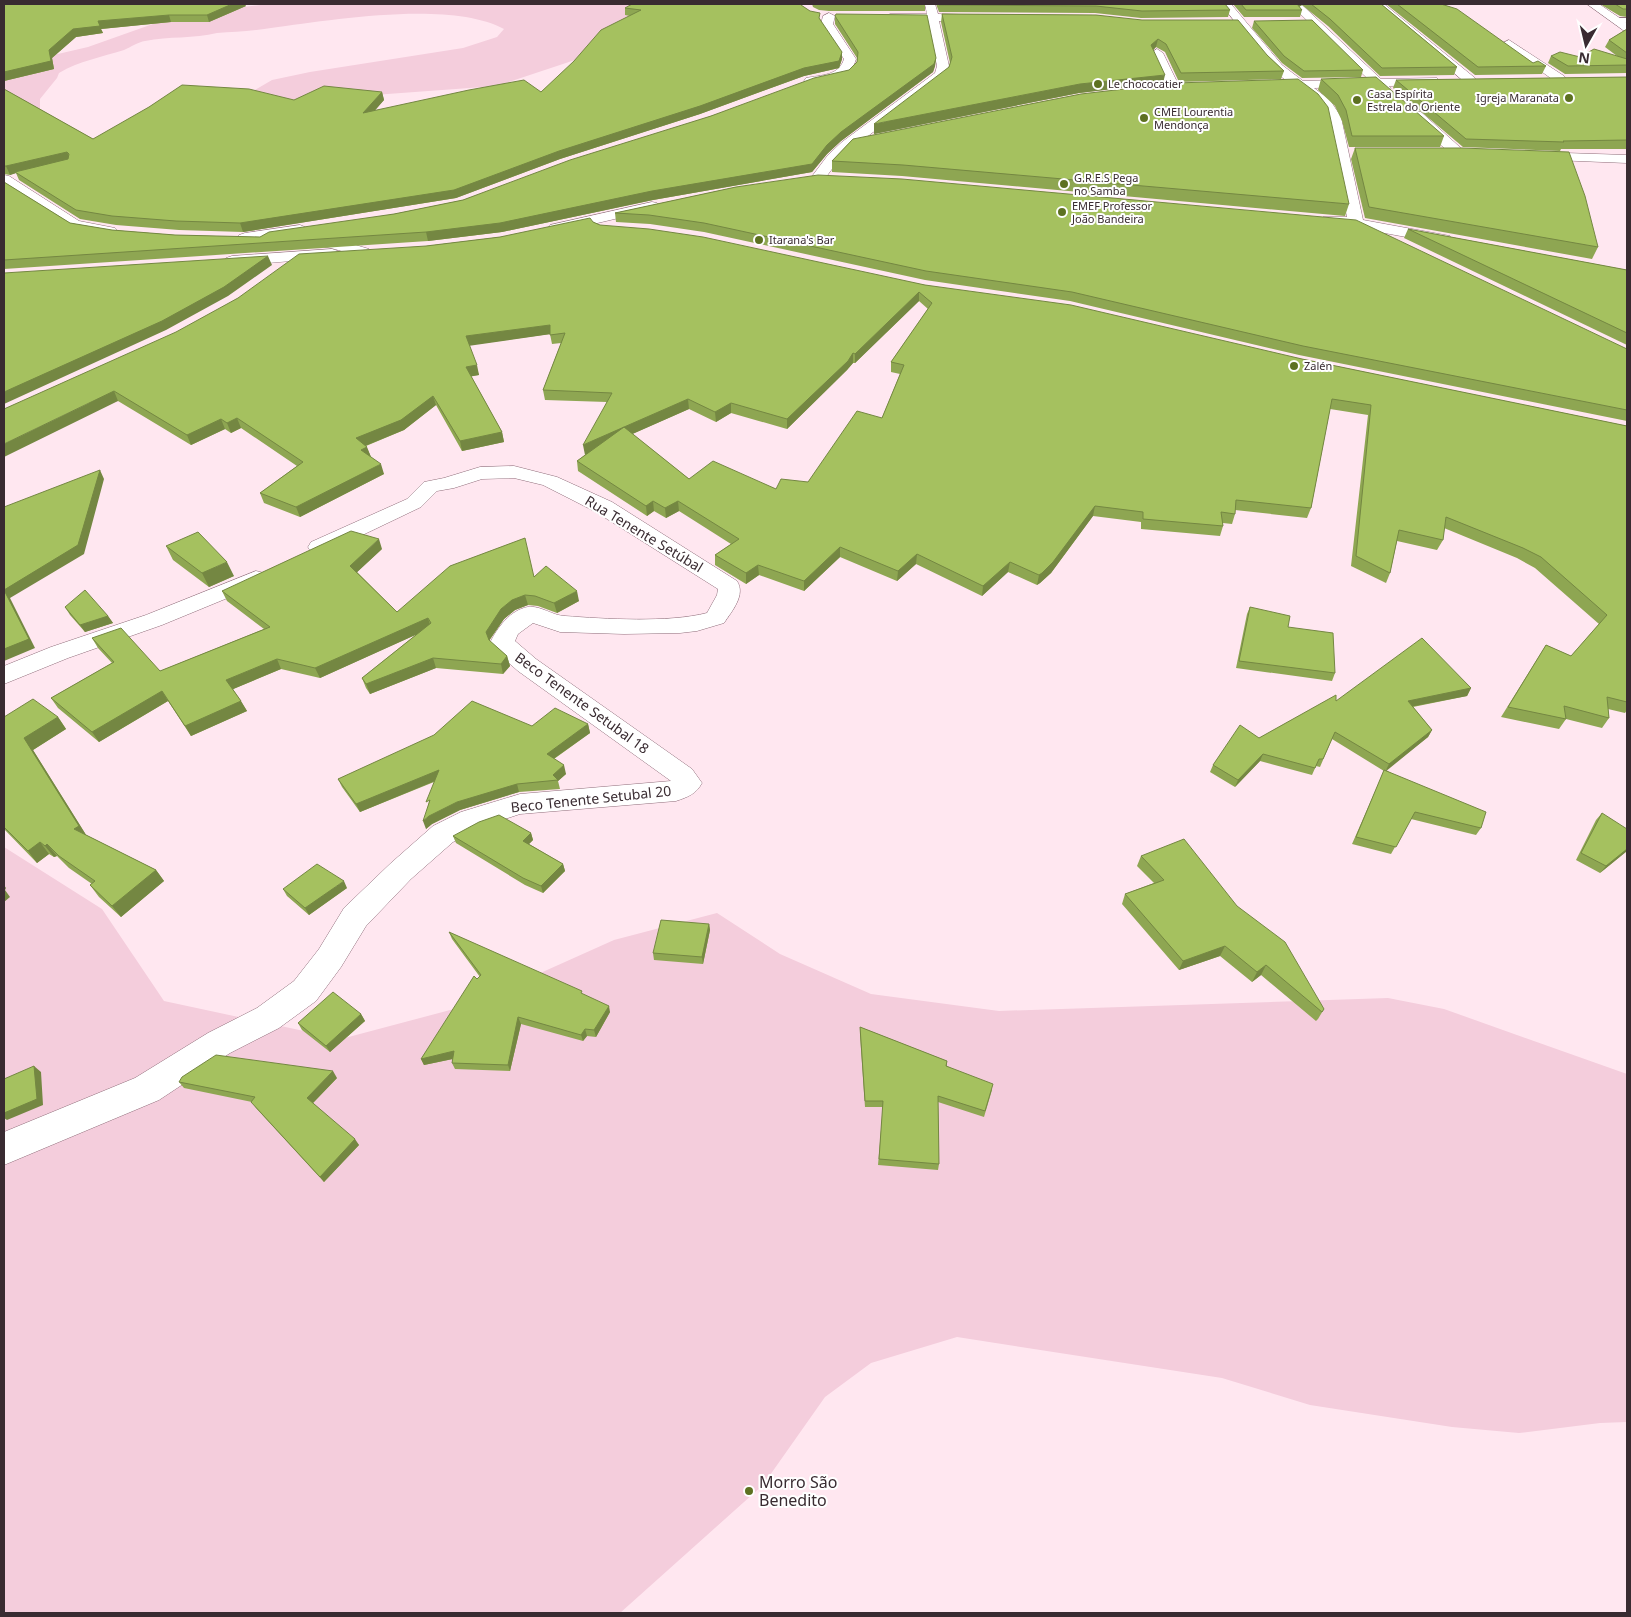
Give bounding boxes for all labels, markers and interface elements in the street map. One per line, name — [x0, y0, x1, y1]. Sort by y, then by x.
north arrow — [1561, 20, 1611, 70]
text: N — [1577, 48, 1591, 69]
place label: Le chococatier — [1108, 76, 1183, 91]
marker: Le chococatier — [1092, 78, 1104, 90]
place label: Casa Espírita Estrela do Oriente — [1367, 86, 1460, 114]
place label: Igreja Maranata — [1476, 90, 1559, 105]
marker: Igreja Maranata — [1563, 92, 1575, 104]
marker: Casa Espírita Estrela do Oriente — [1351, 94, 1363, 106]
place label: CMEI Lourentia Mendonça — [1154, 104, 1233, 132]
marker: CMEI Lourentia Mendonça — [1138, 112, 1150, 124]
place label: G.R.E.S Pega no Samba — [1074, 170, 1139, 198]
marker: G.R.E.S Pega no Samba — [1058, 178, 1070, 190]
place label: EMEF Professor João Bandeira — [1071, 198, 1153, 226]
marker: EMEF Professor João Bandeira — [1056, 206, 1068, 218]
place label: Itarana's Bar — [769, 232, 835, 247]
marker: Itarana's Bar — [753, 234, 765, 246]
place label: Zalén — [1304, 358, 1332, 373]
marker: Zalén — [1288, 360, 1300, 372]
street label: Rua Tenente Setúbal — [582, 491, 707, 576]
street label: Beco Tenente Setubal 18 — [511, 647, 653, 758]
street label: Beco Tenente Setubal 20 — [510, 781, 672, 816]
place label: Morro São Benedito — [759, 1471, 837, 1511]
marker: Morro São Benedito — [743, 1485, 755, 1497]

